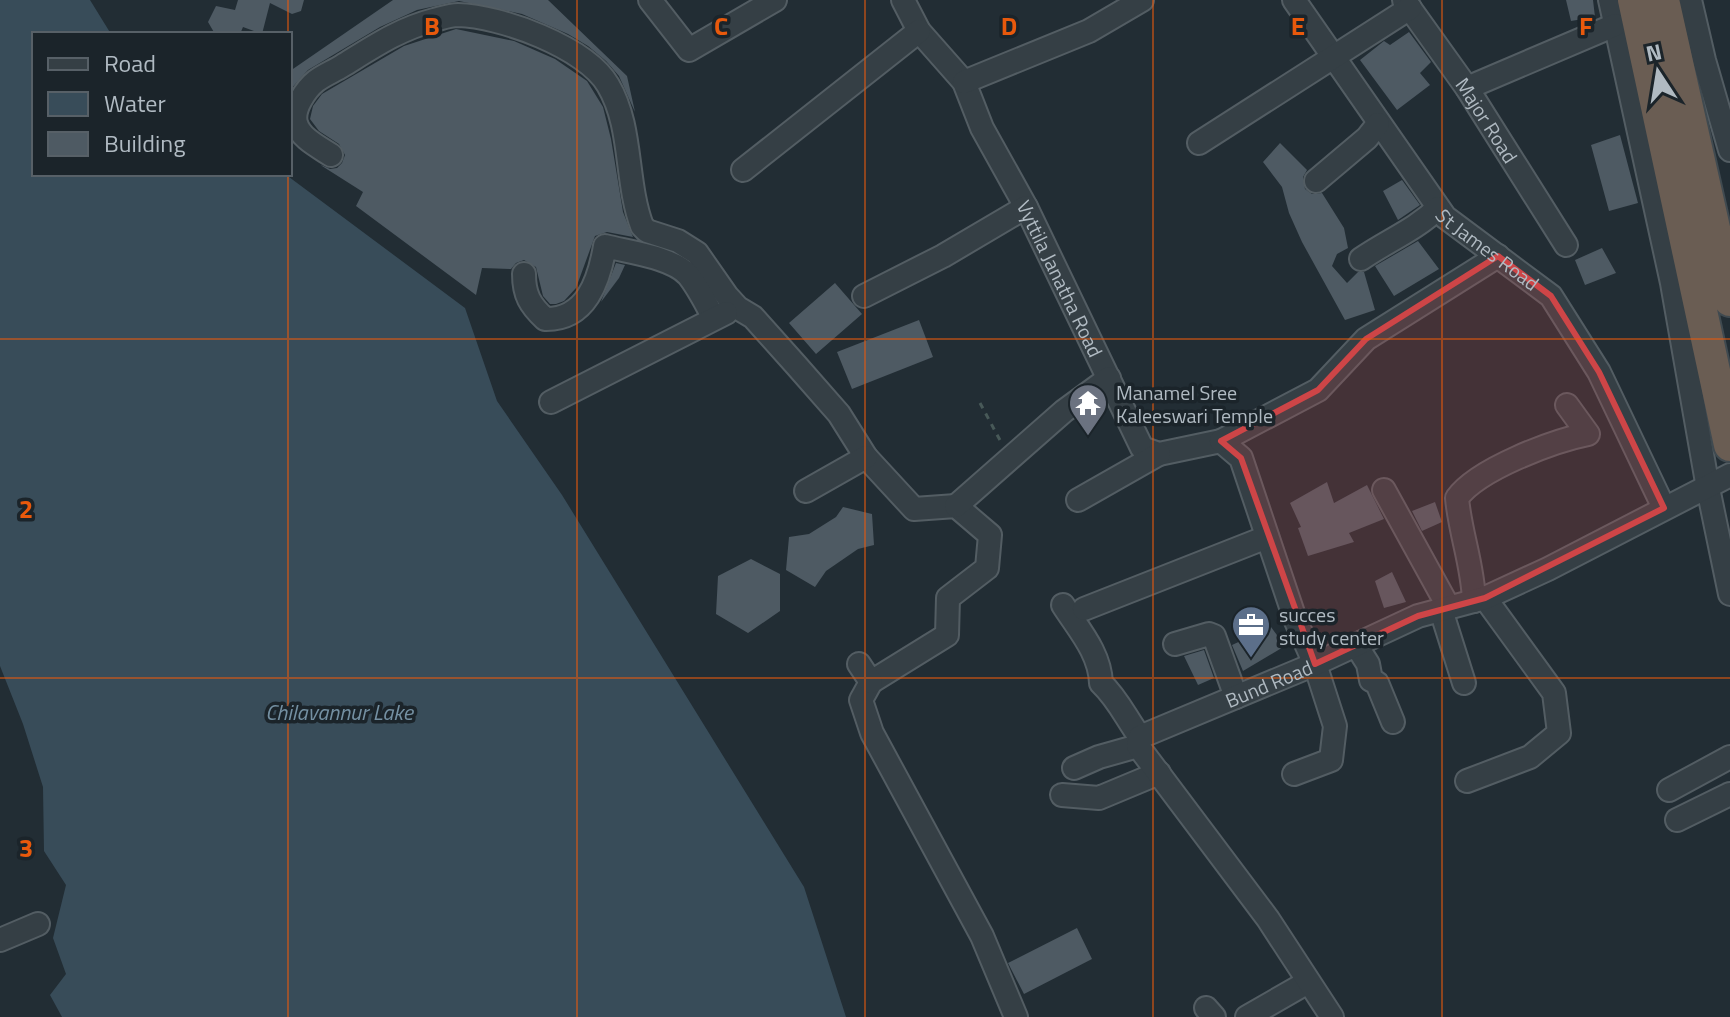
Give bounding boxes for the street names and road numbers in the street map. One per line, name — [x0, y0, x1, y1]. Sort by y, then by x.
street label: Major Road — [1448, 70, 1526, 169]
street label: Vyttila Janatha Road — [1009, 194, 1111, 362]
street label: St James Road — [1428, 202, 1546, 298]
street label: Bund Road — [1220, 651, 1317, 715]

